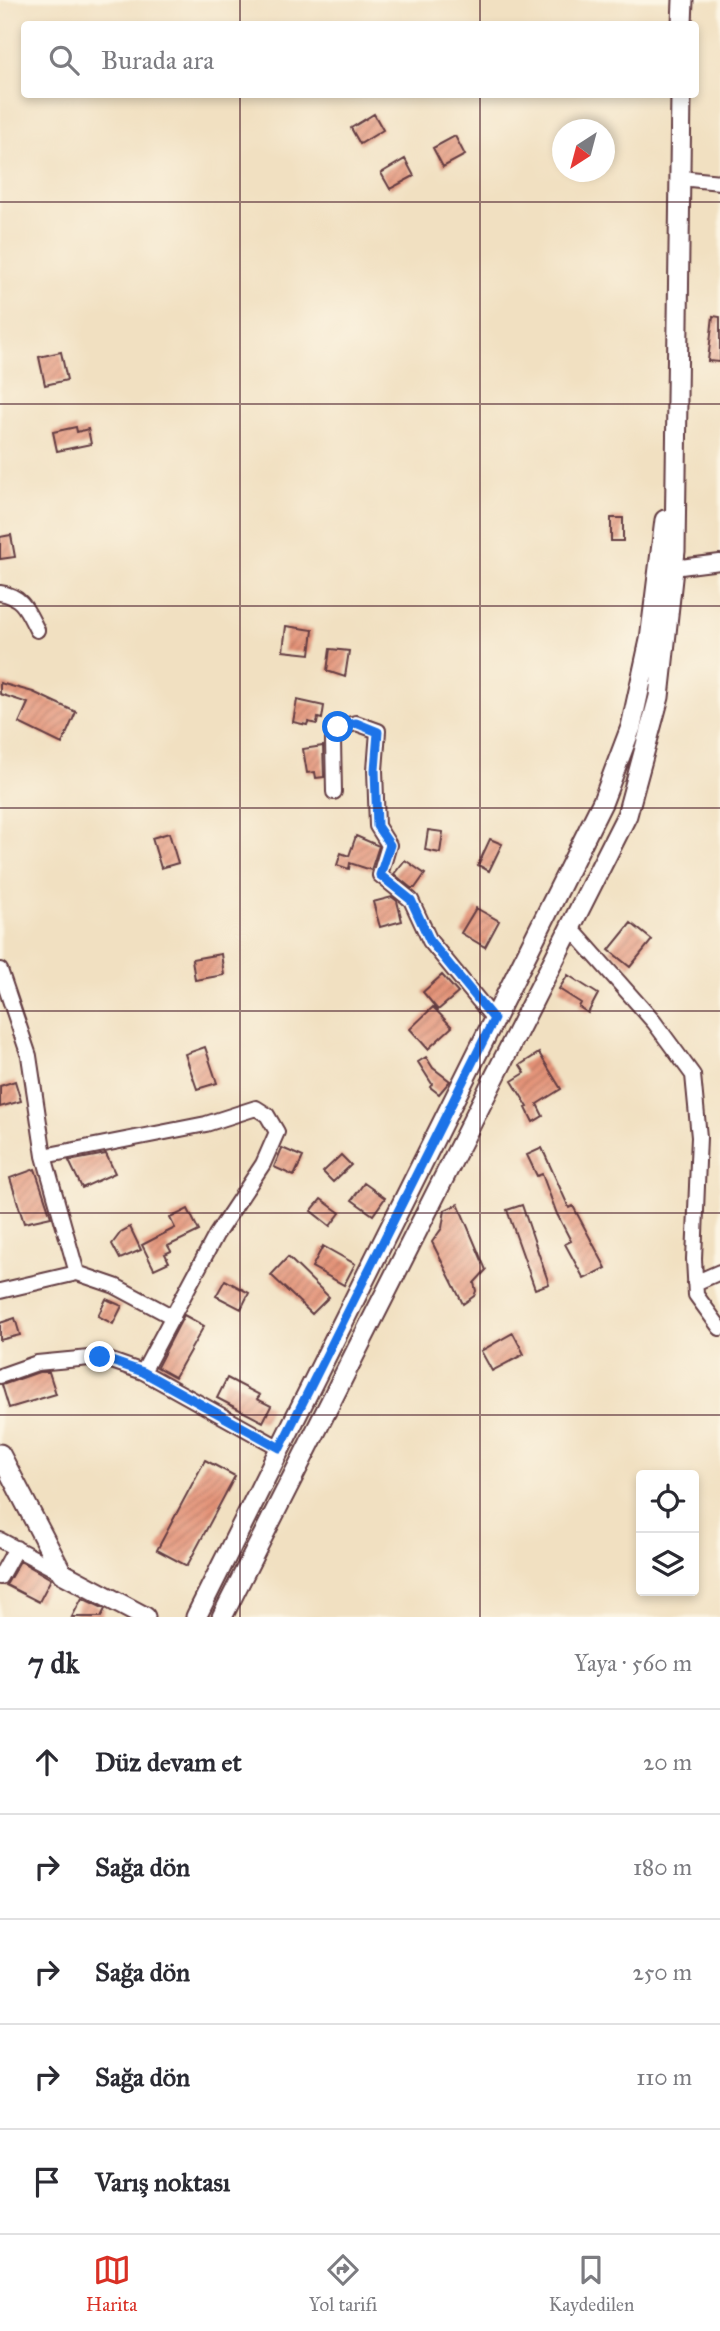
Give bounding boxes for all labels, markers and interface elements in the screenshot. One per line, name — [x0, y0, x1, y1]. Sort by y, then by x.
search box — [21, 21, 699, 98]
icon: search — [45, 41, 83, 79]
text: Burada ara — [101, 44, 214, 76]
north arrow — [552, 119, 615, 182]
route start — [322, 711, 353, 742]
route end — [84, 1341, 115, 1372]
map controls — [636, 1470, 699, 1596]
button: locate — [636, 1470, 699, 1533]
button: layers — [636, 1533, 699, 1596]
text: 7 dk — [28, 1645, 79, 1681]
text: Yaya · 560 m — [574, 1649, 692, 1677]
icon: ahead — [28, 1743, 66, 1781]
text: Düz devam et — [95, 1746, 242, 1778]
text: 20 m — [643, 1748, 692, 1776]
icon: right — [28, 1848, 66, 1886]
text: Sağa dön — [95, 1851, 190, 1883]
text: 180 m — [633, 1853, 692, 1881]
icon: right — [28, 1953, 66, 1991]
text: Sağa dön — [95, 1956, 190, 1988]
text: 250 m — [632, 1958, 692, 1986]
icon: right — [28, 2058, 66, 2096]
text: Sağa dön — [95, 2061, 190, 2093]
text: 110 m — [636, 2063, 692, 2091]
icon: arrive — [28, 2163, 66, 2201]
text: Varış noktası — [95, 2166, 230, 2198]
tab: Harita — [86, 2251, 137, 2316]
tab: Yol tarifi — [309, 2251, 377, 2316]
tab: Kaydedilen — [549, 2251, 634, 2316]

